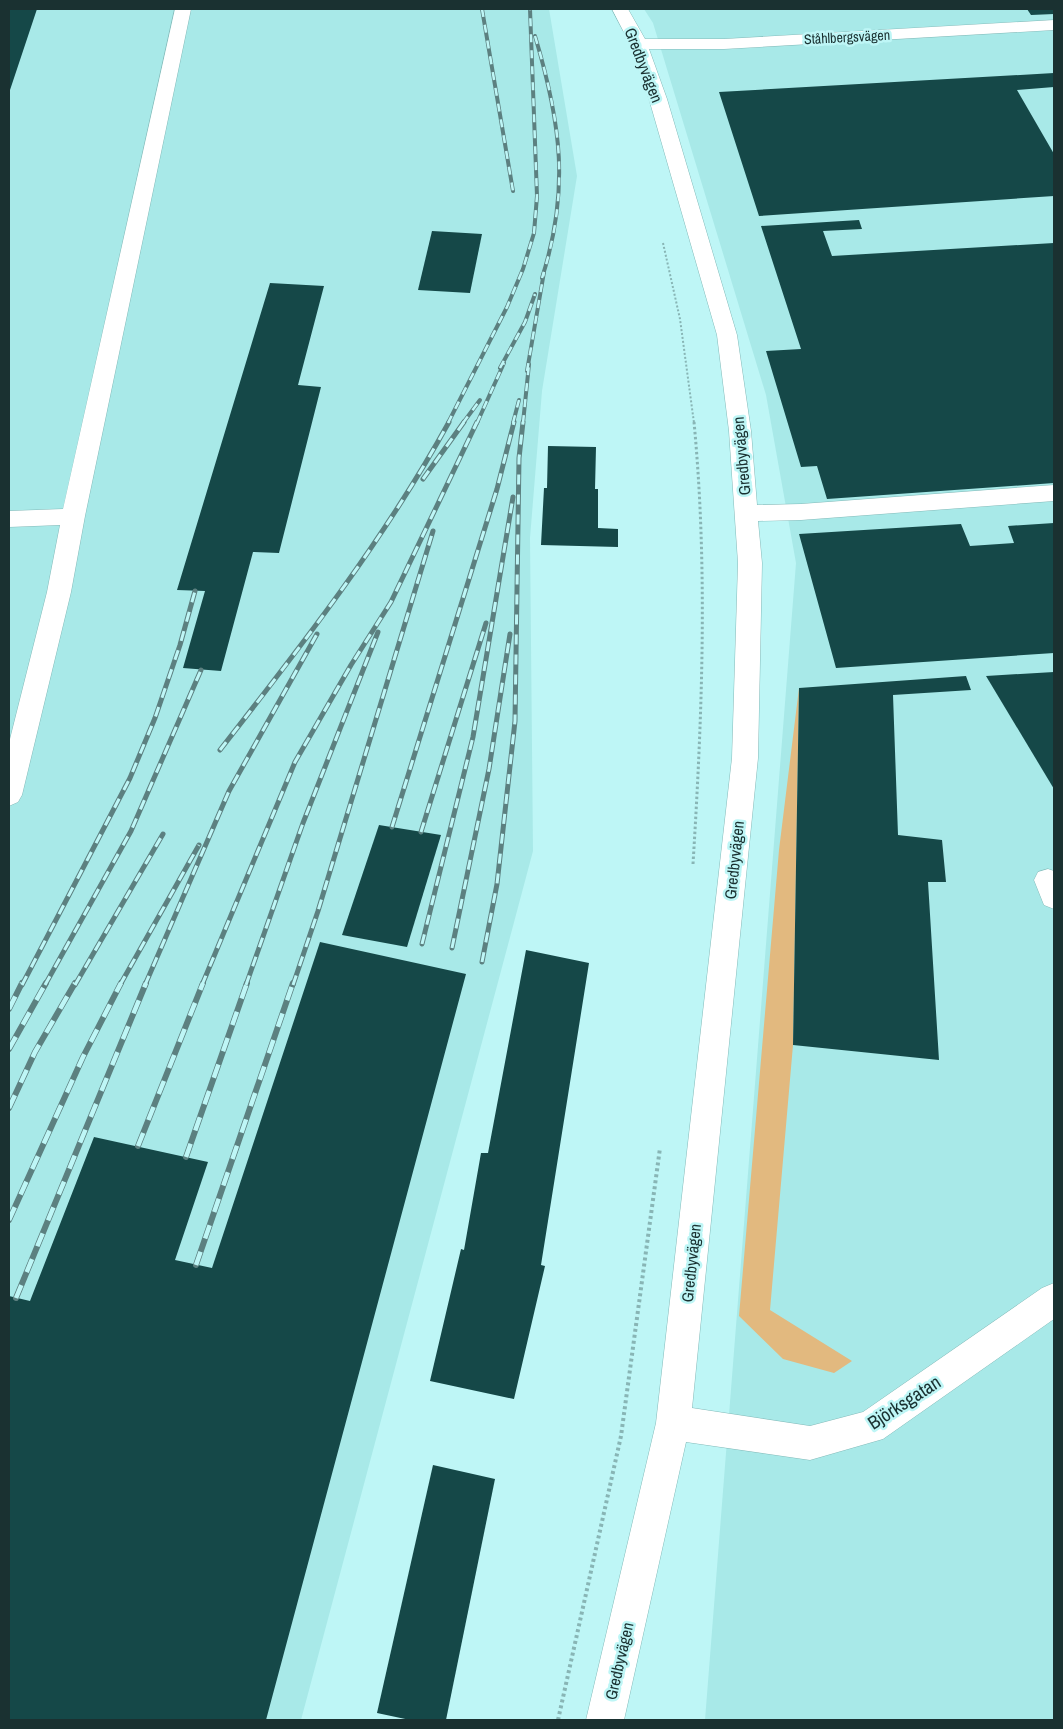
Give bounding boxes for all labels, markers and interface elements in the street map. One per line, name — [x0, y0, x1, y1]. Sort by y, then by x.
street label: Gredbyvägen — [620, 24, 668, 106]
street label: Ståhlbergsvägen — [804, 26, 890, 48]
street label: Gredbyvägen — [727, 416, 755, 496]
street label: Gredbyvägen — [719, 820, 749, 900]
street label: Gredbyvägen — [676, 1223, 706, 1303]
street label: Björksgatan — [862, 1369, 946, 1435]
street label: Gredbyvägen — [599, 1620, 639, 1702]

